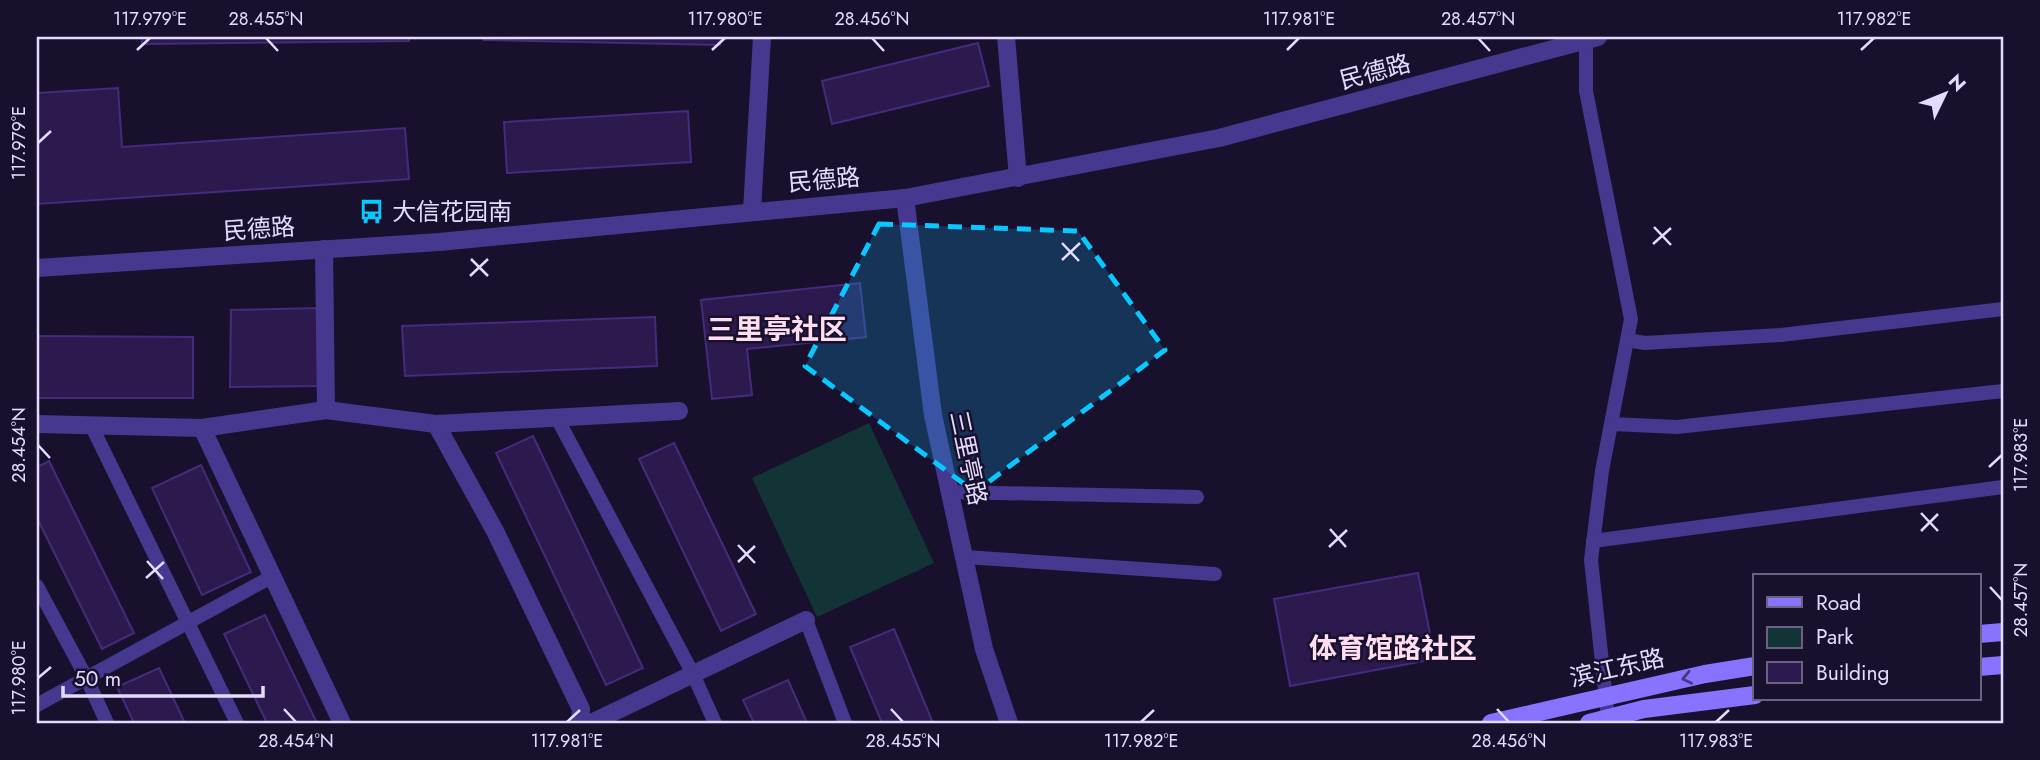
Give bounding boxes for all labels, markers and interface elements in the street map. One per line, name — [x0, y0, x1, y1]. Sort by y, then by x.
text: 117.979°E — [113, 6, 187, 32]
text: 28.455°N — [229, 6, 303, 32]
text: 117.980°E — [687, 6, 763, 32]
text: 28.456°N — [834, 6, 910, 32]
text: 117.981°E — [1263, 6, 1335, 32]
text: 28.457°N — [1441, 6, 1515, 32]
text: 117.982°E — [1837, 6, 1911, 32]
street label: 民德路 — [1336, 45, 1414, 98]
north arrow — [1910, 60, 1980, 130]
text: N — [1942, 68, 1972, 97]
text: 117.979°E — [6, 106, 32, 180]
street label: 民德路 — [787, 159, 861, 200]
place label: 大信花园南 — [392, 194, 512, 229]
bus stop icon: 大信花园南 — [358, 198, 386, 226]
street label: 民德路 — [222, 209, 296, 248]
district label: 三里亭社区 — [707, 309, 847, 350]
text: 28.454°N — [6, 407, 32, 483]
street label: 三里亭路 — [941, 407, 996, 508]
text: 117.983°E — [2008, 418, 2034, 492]
text: 28.457°N — [2008, 563, 2034, 637]
legend — [1753, 574, 1980, 700]
text: Road — [1816, 588, 1861, 618]
text: Park — [1816, 622, 1854, 652]
district label: 体育馆路社区 — [1309, 628, 1477, 669]
text: 117.980°E — [6, 640, 32, 716]
street label: 滨江东路 — [1566, 640, 1668, 695]
scale bar — [63, 655, 262, 699]
text: Building — [1816, 658, 1889, 688]
text: 50 m — [74, 664, 121, 694]
one-way arrow — [1681, 669, 1693, 684]
text: 28.454°N — [258, 728, 334, 754]
text: 117.981°E — [531, 728, 603, 754]
text: 28.455°N — [866, 728, 940, 754]
text: 117.982°E — [1104, 728, 1178, 754]
text: 28.456°N — [1471, 728, 1547, 754]
text: 117.983°E — [1679, 728, 1753, 754]

